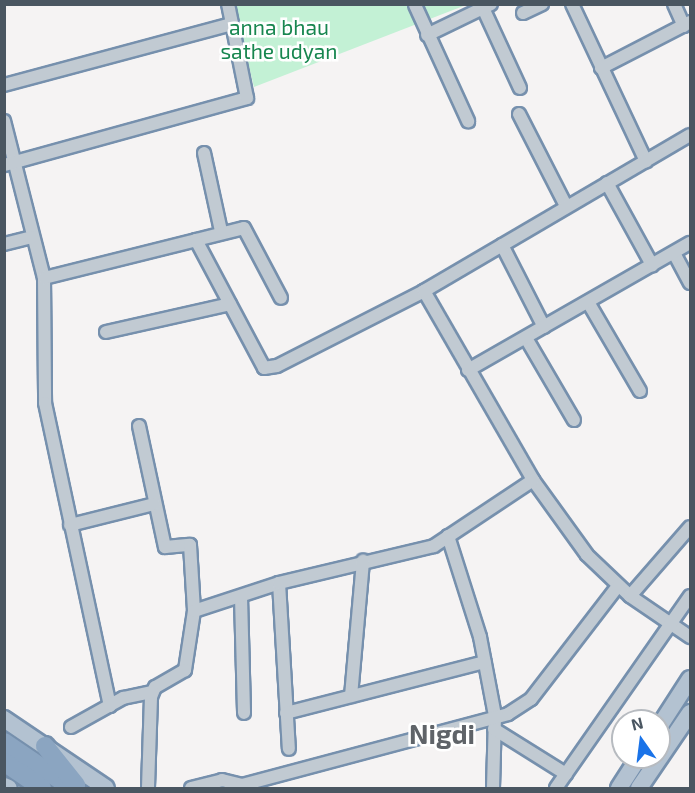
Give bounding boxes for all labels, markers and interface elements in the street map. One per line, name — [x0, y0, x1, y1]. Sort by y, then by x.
park label: anna bhau sathe udyan — [220, 14, 338, 64]
north arrow — [611, 709, 671, 769]
text: N — [629, 712, 645, 734]
district label: Nigdi — [409, 718, 475, 750]

